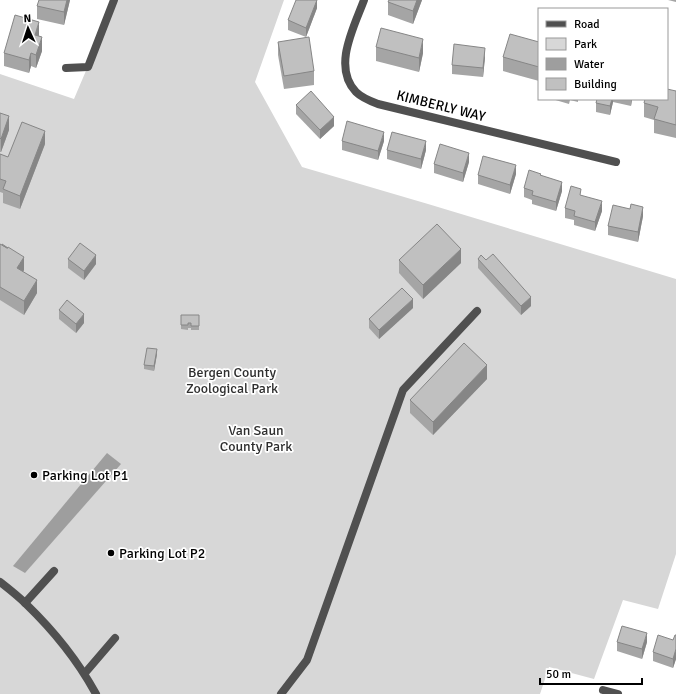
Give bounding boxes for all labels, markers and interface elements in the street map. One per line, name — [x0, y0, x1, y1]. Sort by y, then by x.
north arrow — [8, 8, 48, 48]
legend — [538, 8, 668, 100]
text: N — [23, 12, 32, 25]
text: Road — [574, 17, 600, 32]
text: Park — [574, 37, 597, 52]
text: Water — [574, 57, 605, 72]
text: Building — [574, 77, 617, 92]
street label: KIMBERLY WAY — [395, 87, 487, 125]
park label: Bergen County Zoological Park — [186, 364, 278, 397]
park label: Van Saun County Park — [220, 422, 292, 455]
place label: Parking Lot P1 — [42, 467, 128, 484]
marker: Parking Lot P1 — [29, 470, 39, 480]
place label: Parking Lot P2 — [119, 545, 205, 562]
marker: Parking Lot P2 — [106, 548, 116, 558]
scale bar — [540, 660, 642, 686]
text: 50 m — [546, 667, 571, 682]

